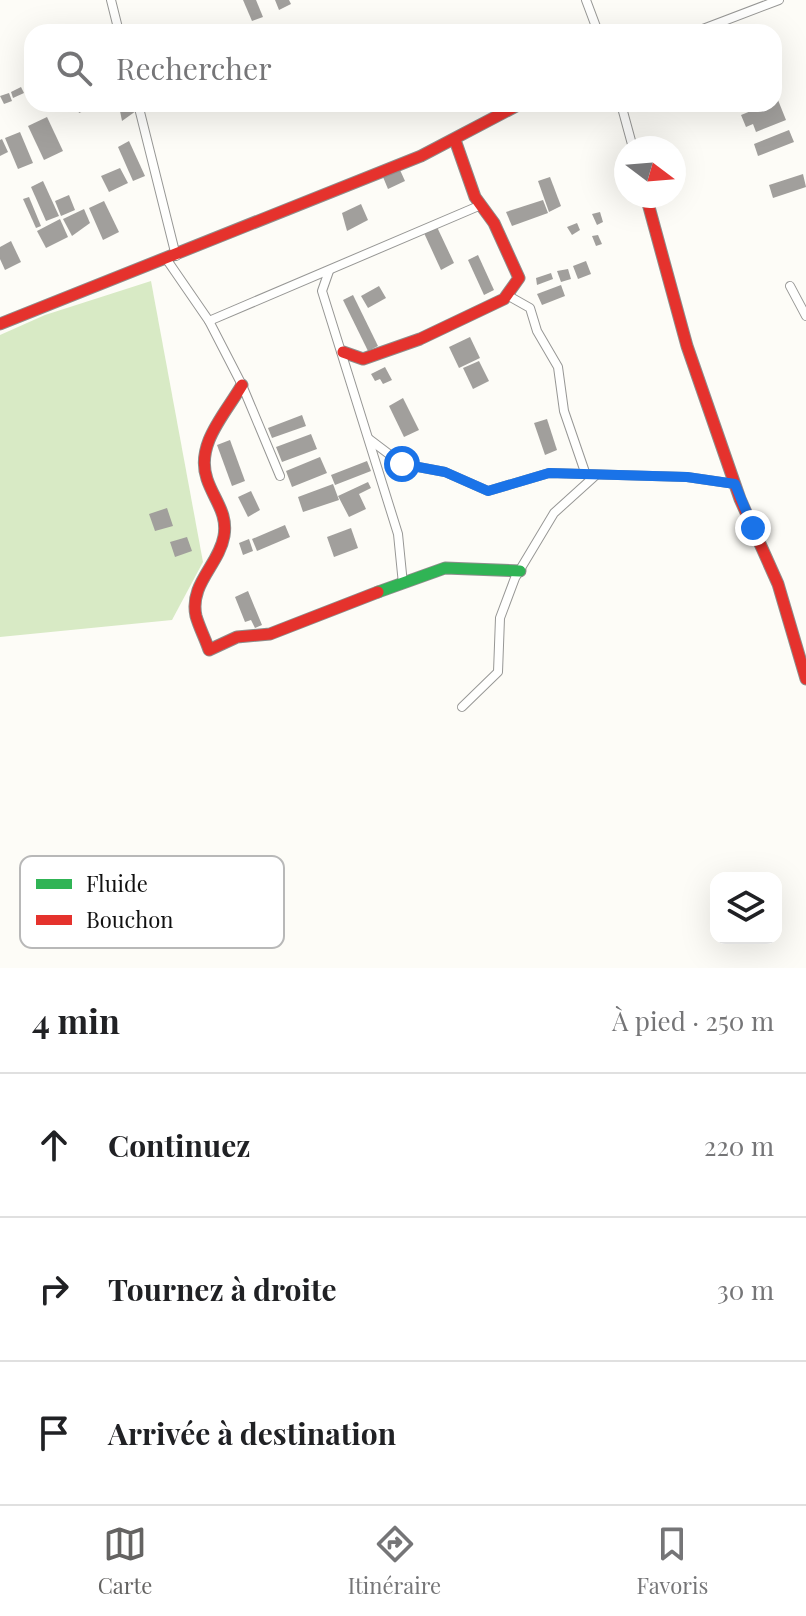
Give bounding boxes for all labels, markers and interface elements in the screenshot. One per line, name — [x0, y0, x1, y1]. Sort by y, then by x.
search box — [24, 24, 782, 112]
icon: search — [52, 46, 96, 90]
text: Rechercher — [116, 48, 272, 88]
north arrow — [614, 136, 686, 208]
route start — [384, 446, 420, 482]
route end — [735, 510, 771, 546]
legend — [20, 856, 284, 948]
text: Fluide — [86, 868, 148, 898]
map controls — [710, 872, 782, 944]
button: layers — [710, 872, 782, 944]
text: Bouchon — [86, 904, 173, 934]
text: 4 min — [32, 997, 120, 1043]
text: À pied · 250 m — [612, 1003, 774, 1038]
icon: ahead — [32, 1123, 76, 1167]
text: Continuez — [108, 1125, 250, 1165]
text: 220 m — [704, 1128, 774, 1163]
icon: right — [32, 1267, 76, 1311]
text: Tournez à droite — [108, 1269, 337, 1309]
text: 30 m — [717, 1272, 774, 1307]
icon: arrive — [32, 1411, 76, 1455]
text: Arrivée à destination — [108, 1413, 396, 1453]
tab: Carte — [98, 1522, 152, 1600]
tab: Itinéraire — [348, 1522, 441, 1600]
tab: Favoris — [637, 1522, 708, 1600]

